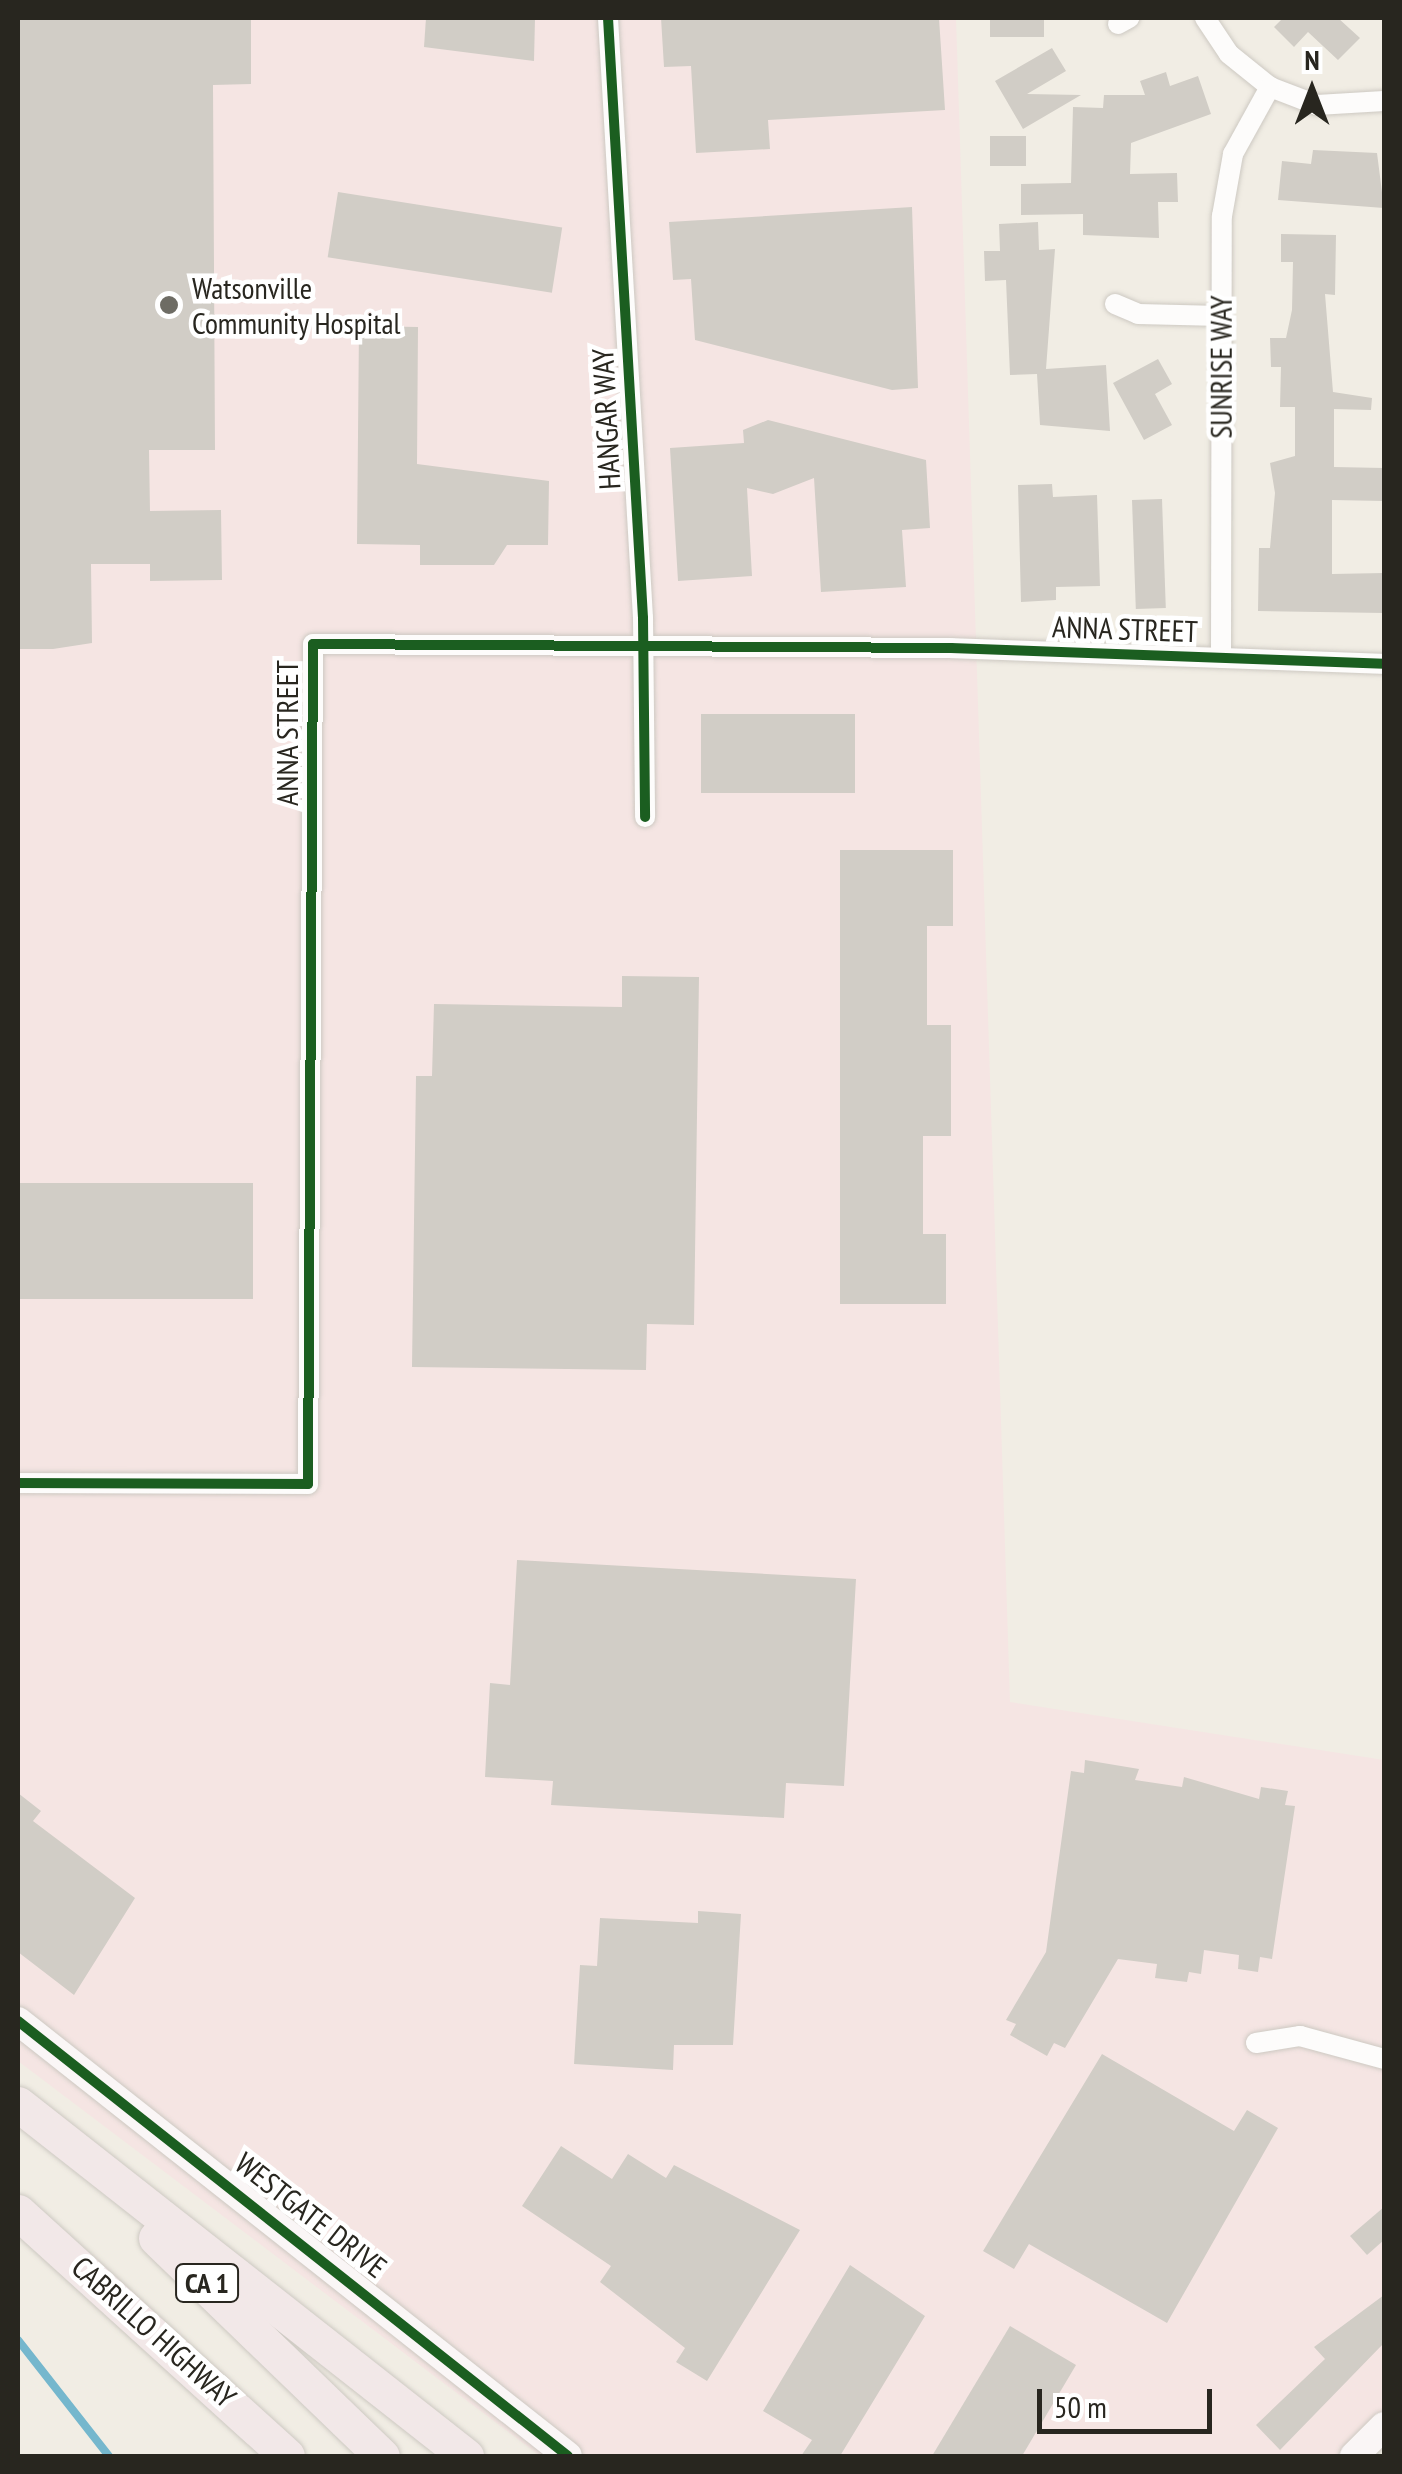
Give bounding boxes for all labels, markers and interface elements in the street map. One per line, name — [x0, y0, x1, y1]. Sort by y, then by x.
north arrow — [1262, 40, 1362, 140]
text: N — [1304, 41, 1320, 78]
place label: Watsonville Community Hospital — [192, 270, 401, 340]
marker: Watsonville Community Hospital — [156, 292, 182, 318]
street label: SUNRISE WAY — [1203, 295, 1239, 439]
street label: HANGAR WAY — [584, 347, 628, 491]
street label: ANNA STREET — [1051, 608, 1199, 650]
street label: ANNA STREET — [269, 660, 305, 806]
street label: WESTGATE DRIVE — [228, 2145, 394, 2285]
street label: CABRILLO HIGHWAY — [65, 2249, 243, 2415]
road number: CA 1 — [174, 2260, 240, 2306]
scale bar — [1042, 2369, 1217, 2431]
text: 50 m — [1054, 2387, 1107, 2426]

